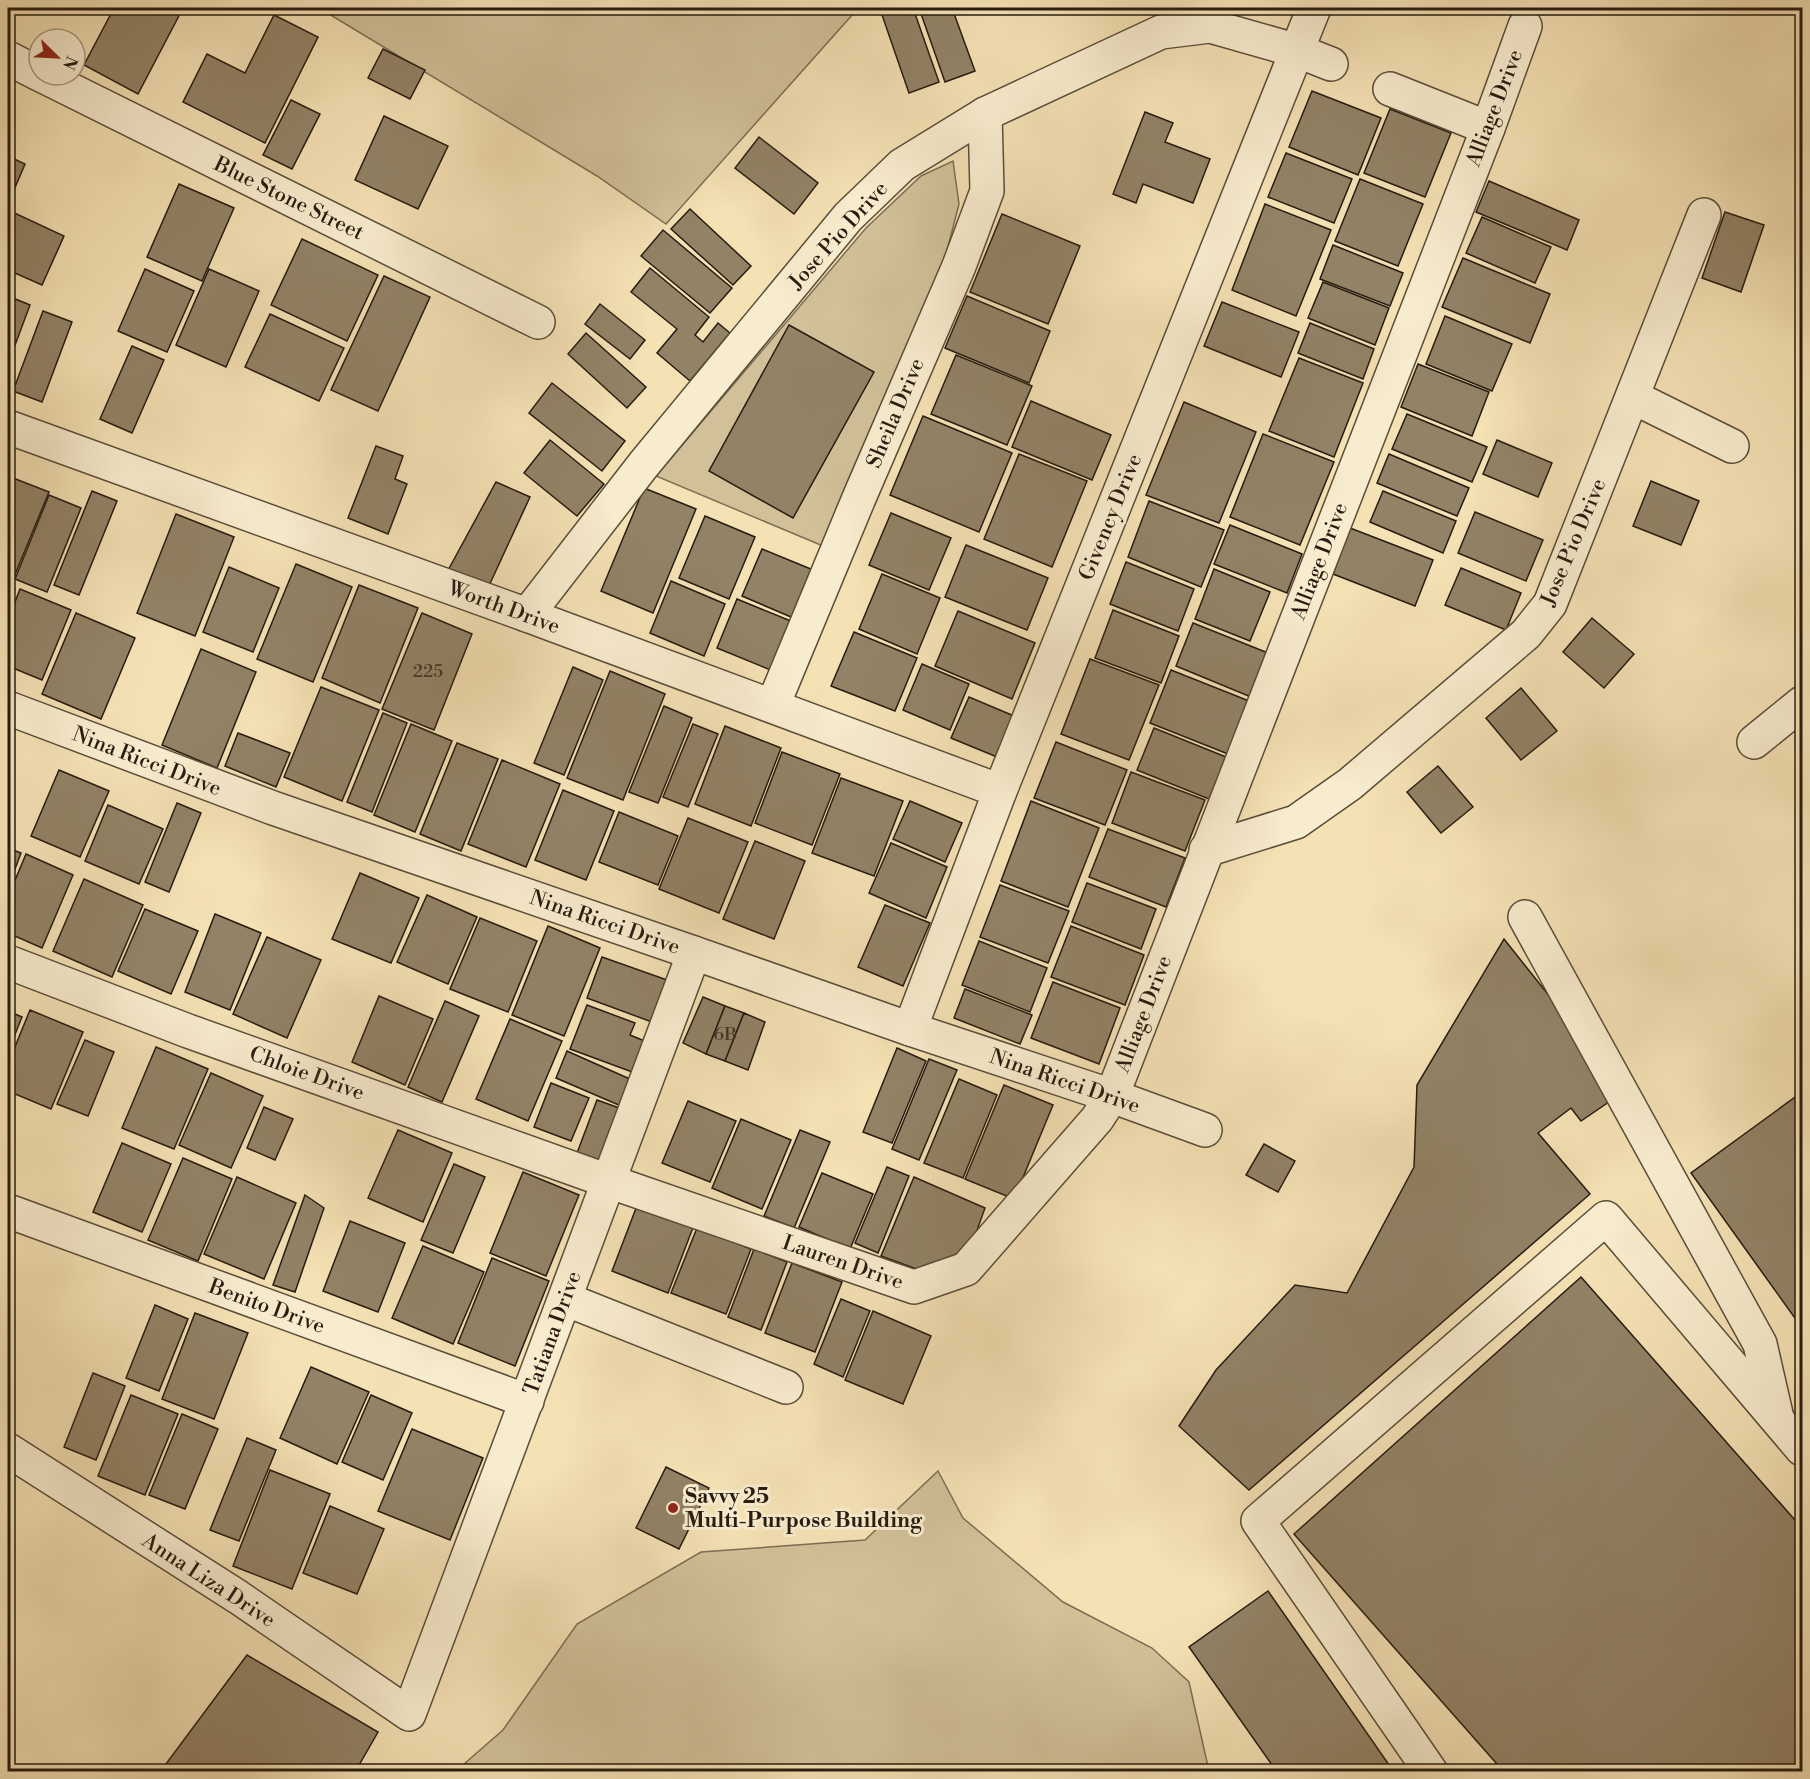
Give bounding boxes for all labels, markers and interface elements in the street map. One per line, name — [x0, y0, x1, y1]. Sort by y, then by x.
north arrow — [27, 27, 87, 87]
street label: Alliage Drive — [1460, 46, 1529, 172]
text: N — [58, 53, 81, 73]
street label: Blue Stone Street — [209, 151, 368, 247]
street label: Jose Pio Drive — [783, 177, 894, 296]
street label: Sheila Drive — [861, 355, 931, 472]
street label: Givency Drive — [1074, 450, 1148, 584]
street label: Jose Pio Drive — [1535, 475, 1612, 611]
street label: Alliage Drive — [1285, 499, 1354, 625]
street label: Worth Drive — [443, 575, 563, 640]
house number: 225 — [413, 660, 443, 683]
street label: Nina Ricci Drive — [69, 722, 225, 802]
street label: Nina Ricci Drive — [526, 885, 683, 961]
street label: Alliage Drive — [1109, 952, 1178, 1078]
house number: 6B — [713, 1023, 737, 1046]
street label: Chloie Drive — [246, 1041, 368, 1107]
street label: Nina Ricci Drive — [986, 1044, 1143, 1120]
street label: Lauren Drive — [779, 1230, 907, 1296]
street label: Tatiana Drive — [518, 1268, 587, 1399]
street label: Benito Drive — [204, 1274, 328, 1340]
place label: Savvy 25 Multi-Purpose Building — [685, 1484, 923, 1534]
marker: Savvy 25 Multi-Purpose Building — [666, 1501, 680, 1515]
street label: Anna Liza Drive — [136, 1528, 280, 1634]

